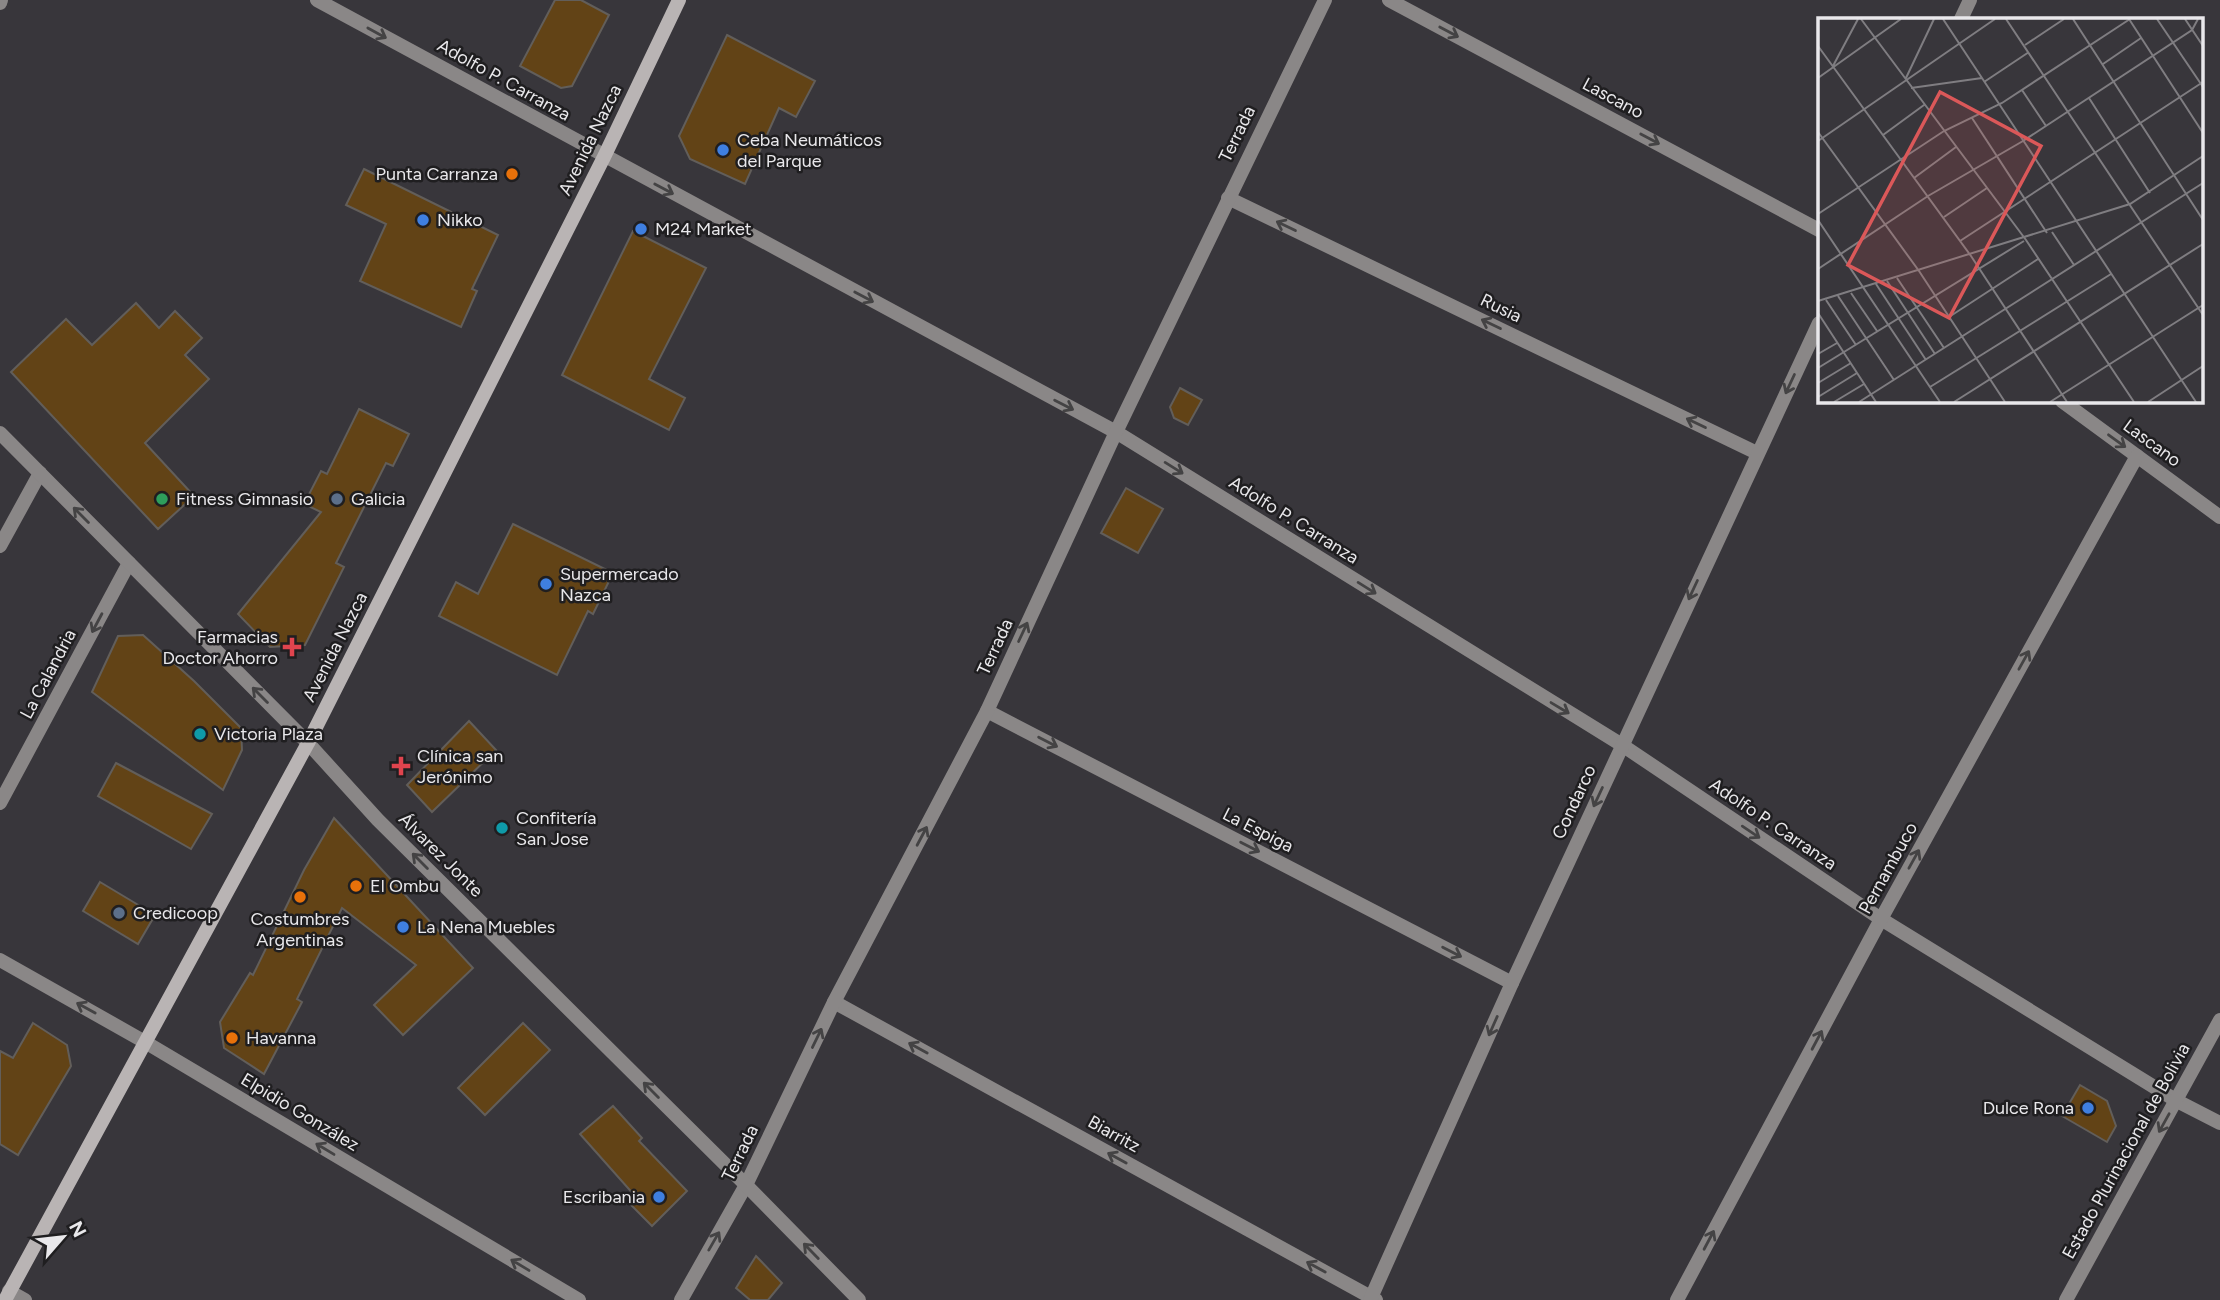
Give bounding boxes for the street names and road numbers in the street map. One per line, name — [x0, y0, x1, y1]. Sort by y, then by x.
street label: Adolfo P. Carranza — [434, 34, 574, 126]
street label: Lascano — [1579, 73, 1647, 123]
street label: Avenida Nazca — [554, 81, 626, 199]
street label: Terrada — [1214, 102, 1260, 166]
street label: Rusia — [1477, 289, 1525, 327]
street label: Lascano — [2119, 415, 2185, 471]
street label: Adolfo P. Carranza — [1225, 471, 1363, 569]
street label: Avenida Nazca — [298, 588, 372, 706]
street label: Terrada — [972, 615, 1018, 679]
street label: La Calandria — [15, 625, 81, 723]
street label: Condarco — [1547, 761, 1601, 843]
street label: Adolfo P. Carranza — [1705, 773, 1841, 875]
street label: La Espiga — [1219, 803, 1297, 857]
street label: Álvarez Jonte — [394, 808, 488, 902]
street label: Pernambuco — [1854, 818, 1922, 918]
street label: Estado Plurinacional de Bolivia — [2057, 1039, 2195, 1263]
street label: Elpidio González — [237, 1068, 363, 1156]
street label: Biarritz — [1084, 1111, 1144, 1157]
street label: Terrada — [717, 1121, 763, 1185]

